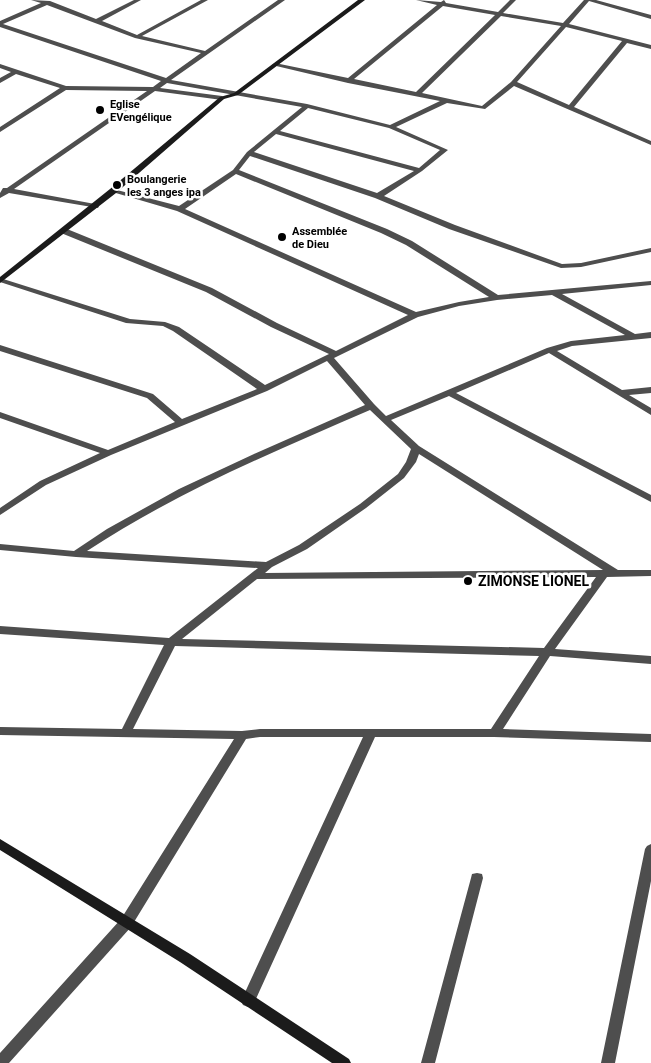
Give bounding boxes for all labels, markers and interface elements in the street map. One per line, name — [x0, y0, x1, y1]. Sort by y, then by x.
place label: Eglise EVengélique — [110, 98, 172, 124]
marker: Eglise EVengélique — [94, 104, 106, 116]
place label: Boulangerie les 3 anges ipa — [127, 173, 201, 199]
marker: Boulangerie les 3 anges ipa — [111, 179, 123, 191]
place label: Assemblée de Dieu — [292, 225, 347, 251]
marker: Assemblée de Dieu — [276, 231, 288, 243]
place label: ZIMONSE LIONEL — [478, 573, 589, 589]
marker: ZIMONSE LIONEL — [462, 575, 474, 587]

